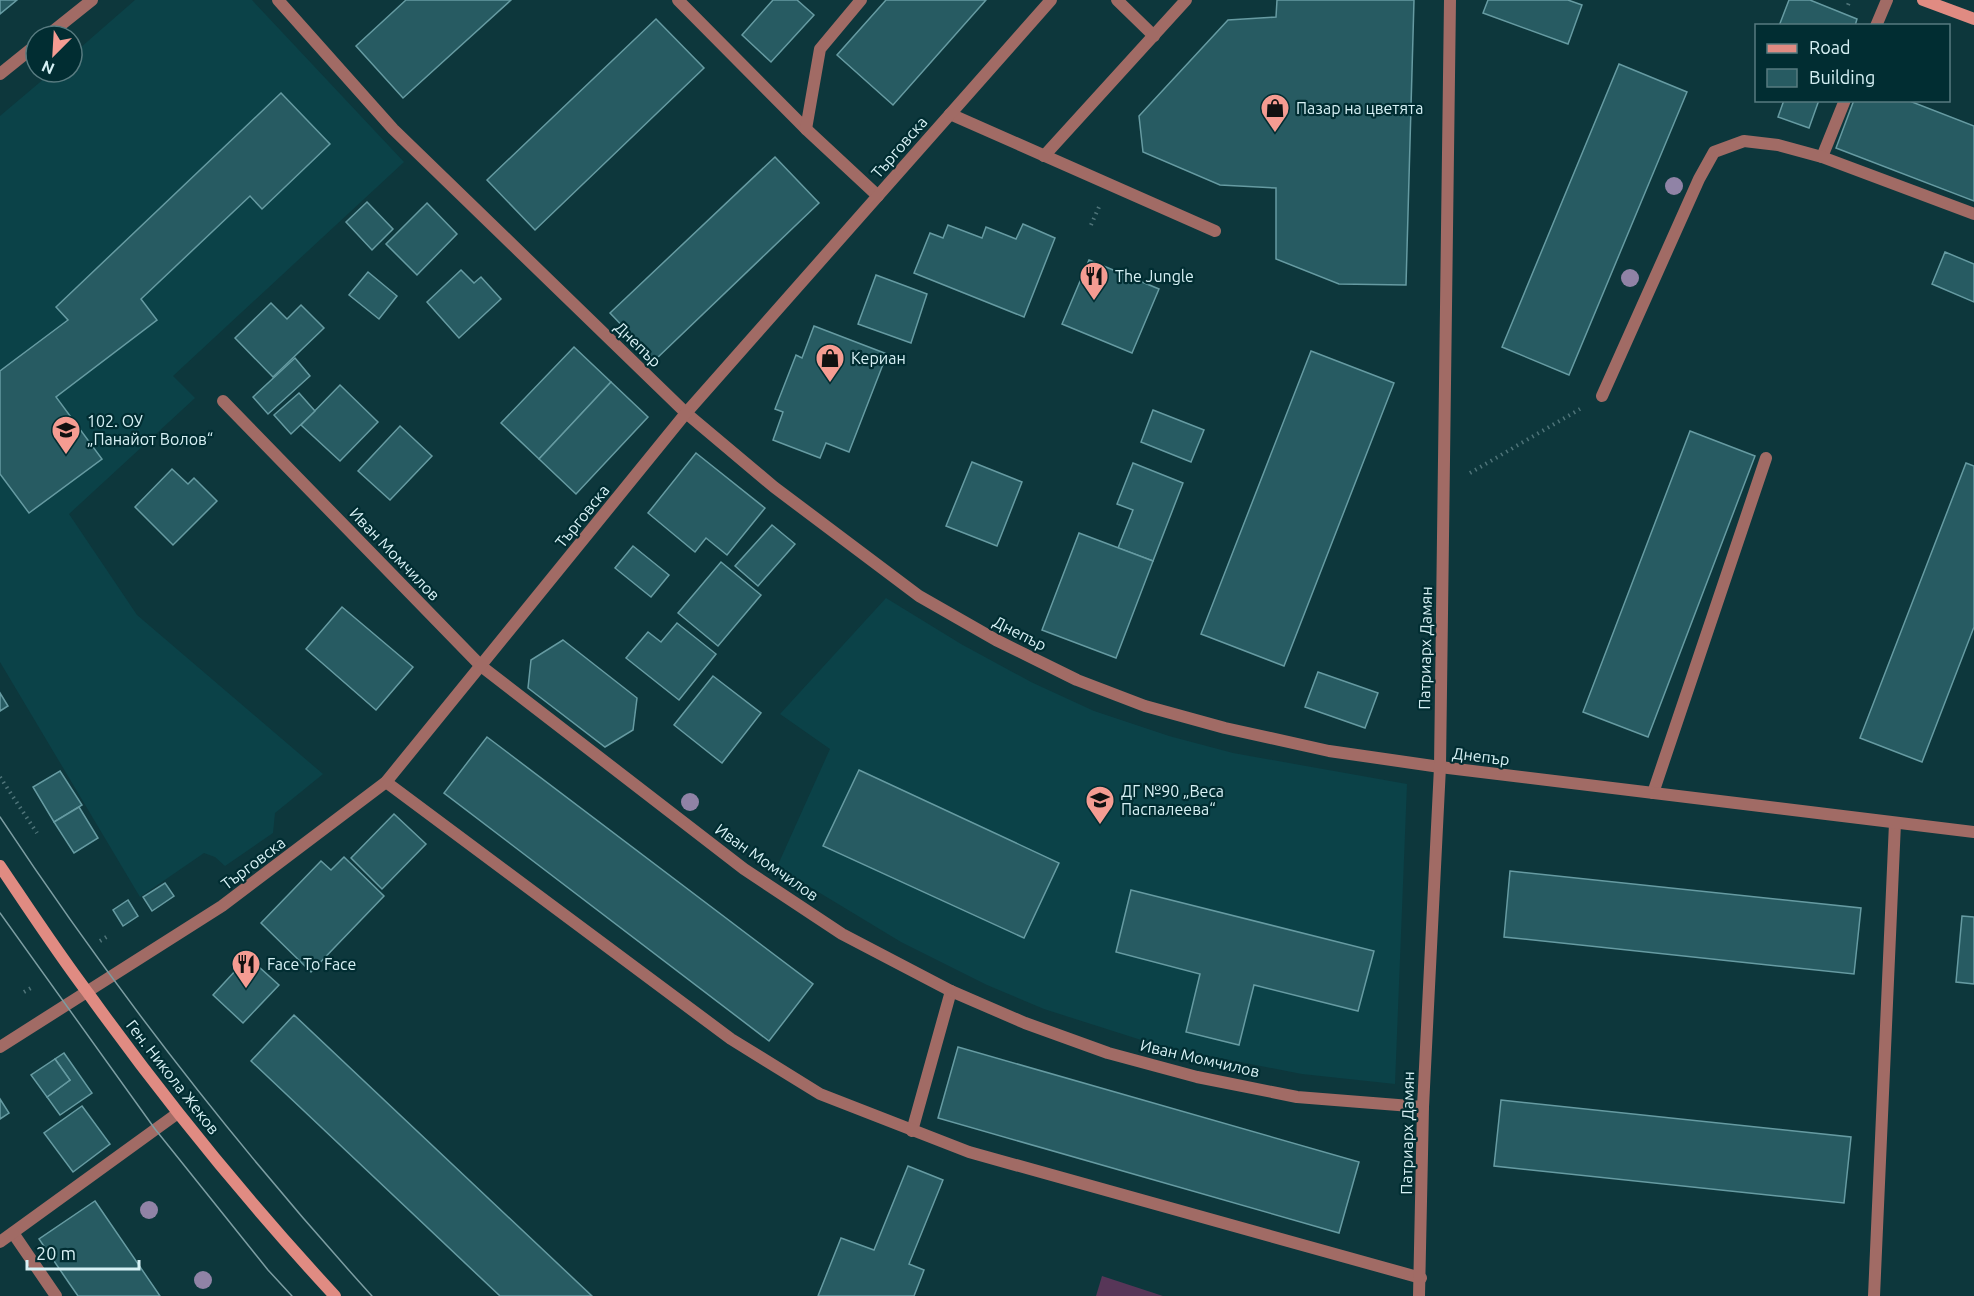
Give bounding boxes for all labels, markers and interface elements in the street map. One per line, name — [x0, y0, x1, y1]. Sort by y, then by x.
north arrow — [24, 24, 84, 84]
legend — [1755, 24, 1950, 102]
text: Road — [1809, 37, 1851, 57]
text: N — [39, 57, 57, 78]
text: Building — [1809, 67, 1875, 87]
shop icon: Пазар на цветята — [1259, 92, 1291, 134]
place label: Пазар на цветята — [1296, 99, 1423, 117]
street label: Търговска — [867, 113, 931, 181]
restaurant icon: The Jungle — [1078, 260, 1110, 302]
place label: The Jungle — [1115, 267, 1194, 285]
street label: Днепър — [611, 318, 665, 370]
shop icon: Кериан — [814, 342, 846, 384]
place label: Кериан — [851, 349, 906, 367]
place label: 102. ОУ „Панайот Волов“ — [87, 412, 213, 448]
school or university icon: 102. ОУ „Панайот Волов“ — [50, 414, 82, 456]
street label: Търговска — [551, 481, 613, 551]
street label: Иван Момчилов — [346, 504, 444, 604]
street label: Патриарх Дамян — [1415, 586, 1435, 710]
street label: Днепър — [990, 612, 1050, 654]
street label: Днепър — [1451, 744, 1511, 768]
place label: ДГ №90 „Веса Паспалеева“ — [1121, 782, 1224, 818]
school or university icon: ДГ №90 „Веса Паспалеева“ — [1084, 784, 1116, 826]
street label: Иван Момчилов — [712, 820, 822, 904]
street label: Търговска — [217, 833, 289, 893]
restaurant icon: Face To Face — [230, 948, 262, 990]
place label: Face To Face — [267, 955, 356, 973]
street label: Ген. Никола Жеков — [123, 1016, 223, 1138]
street label: Иван Момчилов — [1139, 1036, 1261, 1080]
street label: Патриарх Дамян — [1397, 1071, 1417, 1195]
scale bar — [27, 1233, 140, 1271]
text: 20 m — [36, 1243, 76, 1263]

